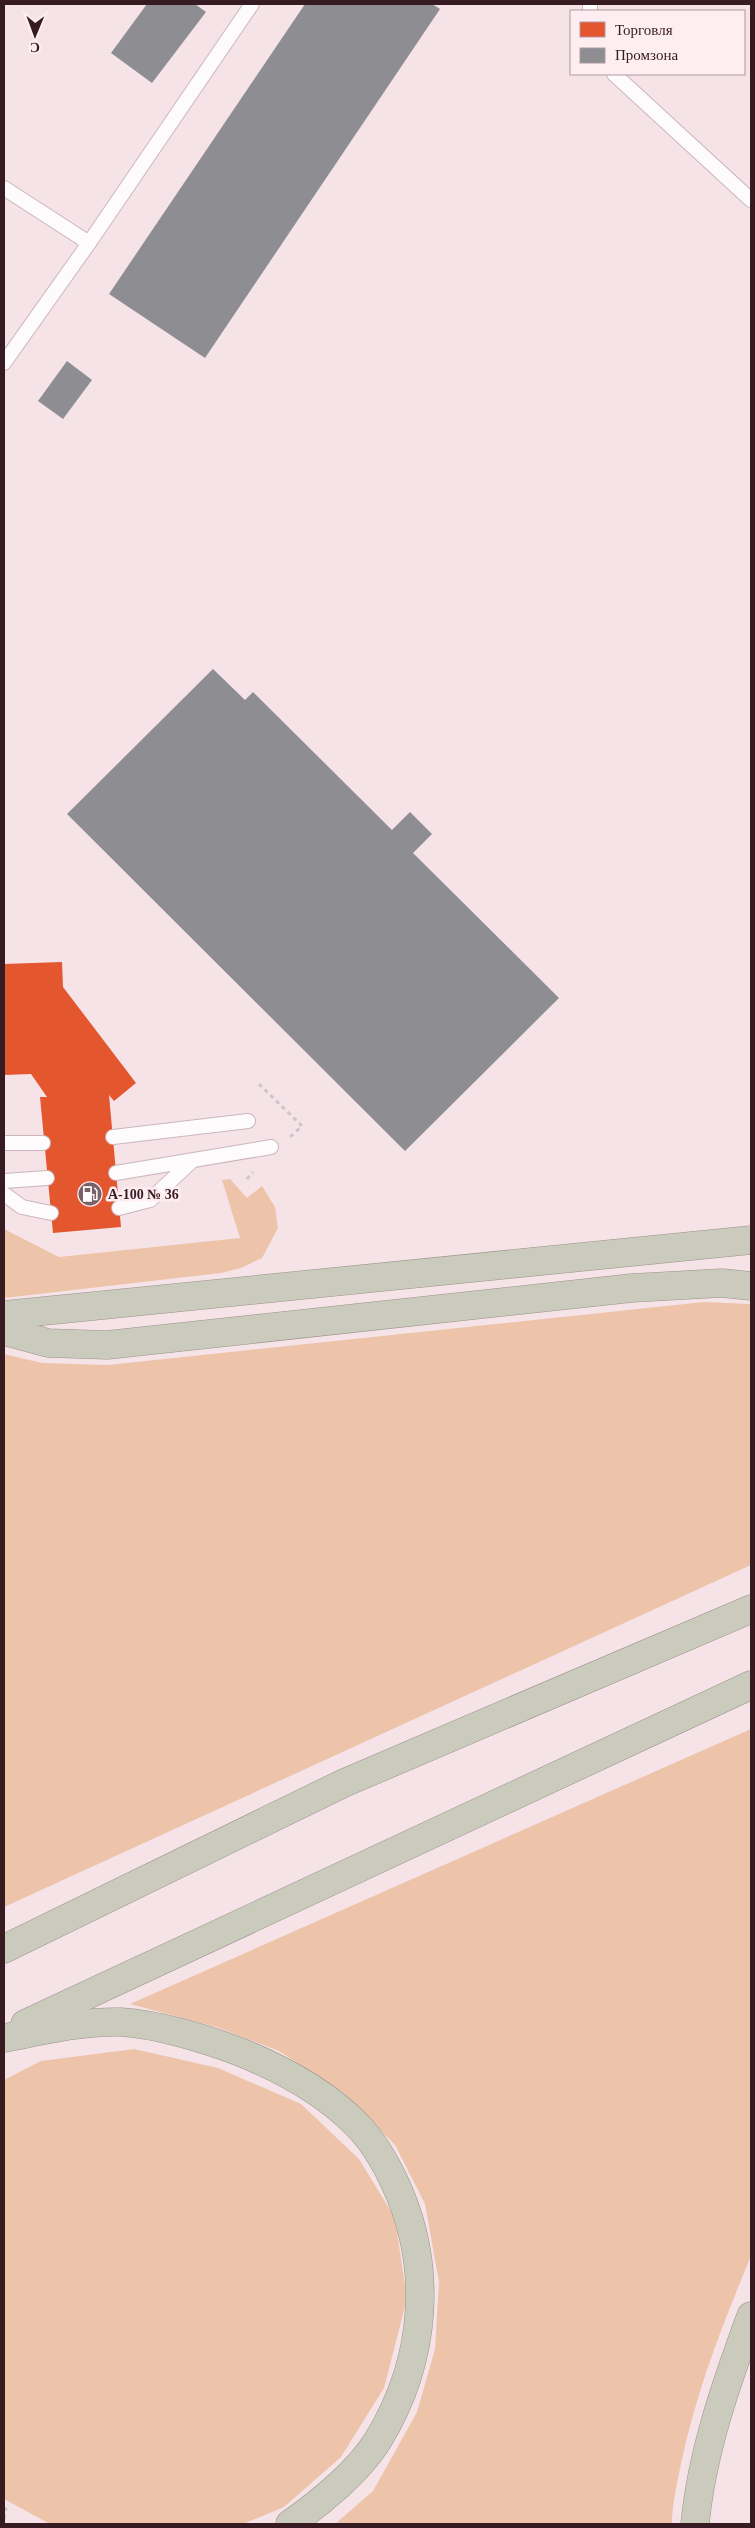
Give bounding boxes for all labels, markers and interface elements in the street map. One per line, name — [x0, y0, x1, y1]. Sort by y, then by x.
north arrow — [10, 10, 60, 60]
legend — [570, 10, 745, 75]
text: Торговля — [615, 22, 673, 38]
text: С — [30, 40, 40, 55]
text: Промзона — [615, 47, 678, 63]
fuel station icon: А-100 № 36 — [77, 1181, 103, 1207]
place label: А-100 № 36 — [108, 1187, 179, 1202]

